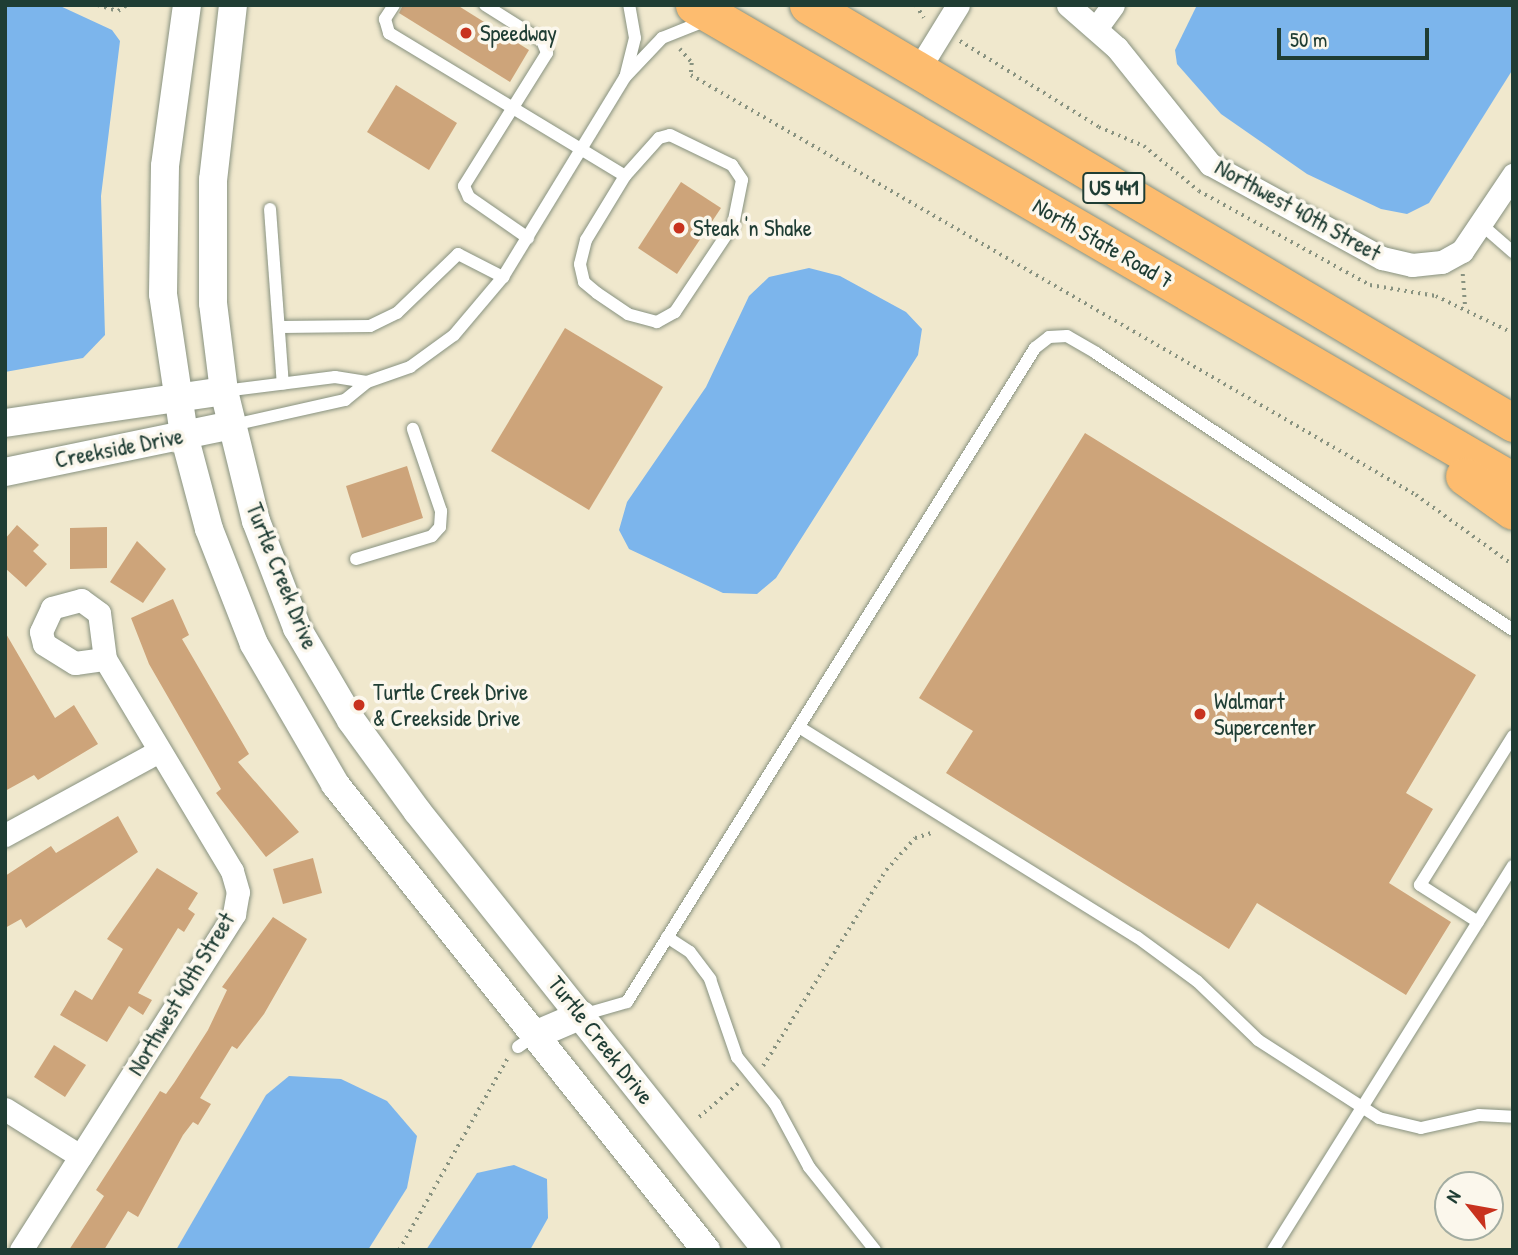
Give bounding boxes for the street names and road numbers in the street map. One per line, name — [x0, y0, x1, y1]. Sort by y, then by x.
street label: Northwest 40th Street — [1210, 153, 1386, 267]
road number: US 441 — [1081, 170, 1147, 206]
street label: North State Road 7 — [1028, 192, 1178, 294]
street label: Creekside Drive — [53, 422, 185, 474]
street label: Turtle Creek Drive — [240, 499, 324, 653]
street label: Northwest 40th Street — [121, 908, 241, 1080]
street label: Turtle Creek Drive — [542, 970, 660, 1110]

